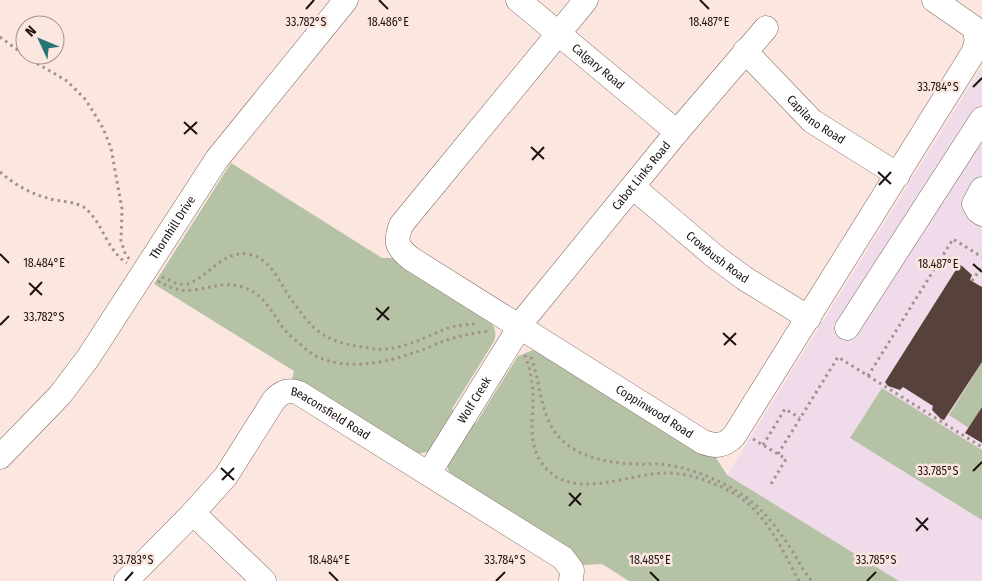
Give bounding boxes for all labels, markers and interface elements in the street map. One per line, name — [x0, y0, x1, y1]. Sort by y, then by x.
north arrow — [15, 15, 65, 65]
text: 33.782°S — [286, 15, 326, 29]
text: 18.486°E — [367, 15, 409, 29]
text: 18.487°E — [689, 15, 730, 29]
text: N — [22, 22, 40, 40]
street label: Calgary Road — [569, 41, 627, 92]
text: 33.784°S — [917, 80, 959, 94]
street label: Capilano Road — [784, 92, 847, 147]
street label: Cabot Links Road — [609, 139, 673, 213]
street label: Thornhill Drive — [147, 193, 198, 262]
street label: Crowbush Road — [683, 228, 751, 286]
text: 18.484°E — [23, 256, 65, 270]
text: 18.487°E — [918, 257, 959, 271]
text: 33.782°S — [24, 310, 64, 324]
street label: Wolf Creek — [455, 374, 494, 426]
street label: Coppinwood Road — [613, 382, 696, 441]
street label: Beaconsfield Road — [290, 384, 373, 443]
text: 33.785°S — [918, 464, 959, 478]
text: 33.783°S — [113, 553, 154, 567]
text: 18.484°E — [308, 553, 350, 567]
text: 33.784°S — [484, 553, 526, 567]
text: 18.485°E — [629, 553, 671, 567]
text: 33.785°S — [856, 553, 897, 567]

